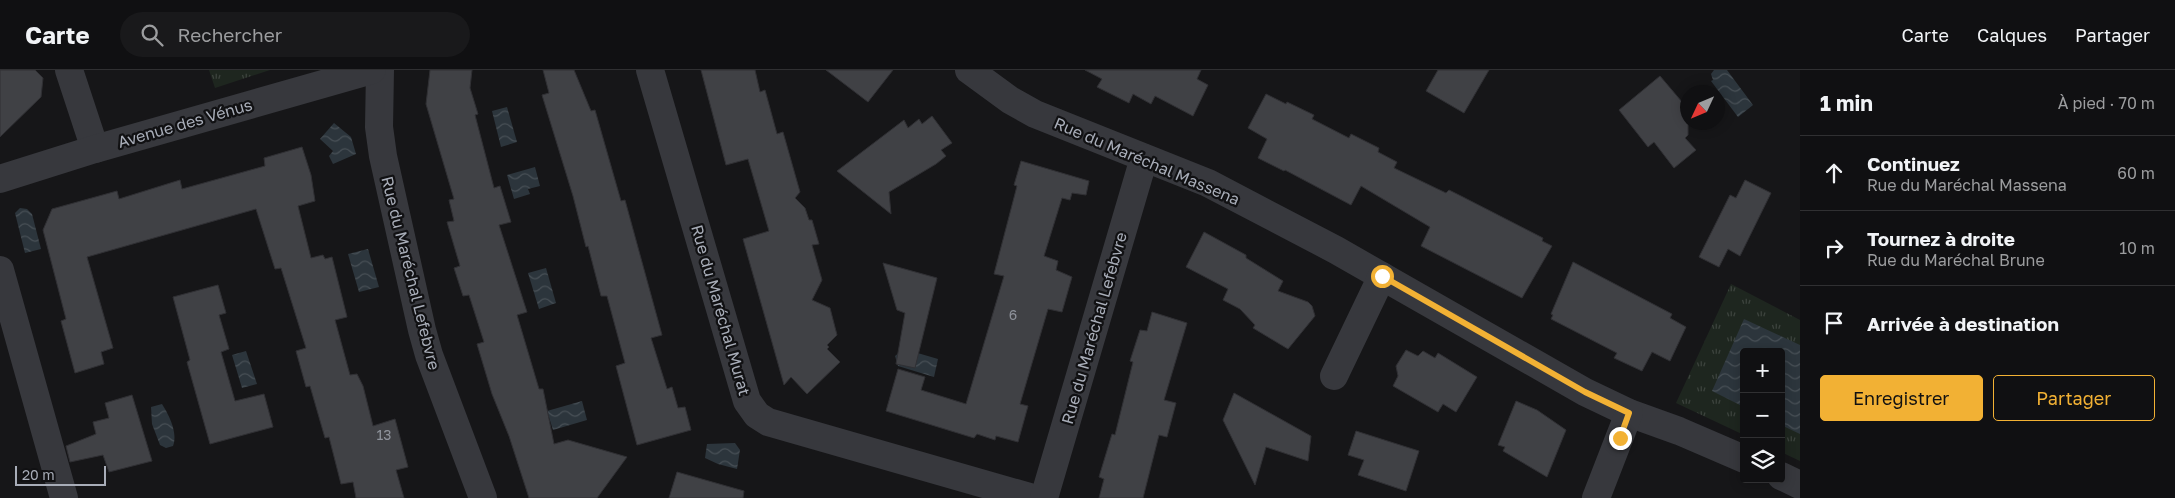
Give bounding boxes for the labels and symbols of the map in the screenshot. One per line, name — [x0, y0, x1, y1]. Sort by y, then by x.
north arrow — [1680, 85, 1725, 130]
street label: Avenue des Vénus — [115, 94, 255, 152]
street label: Rue du Maréchal Massena — [1051, 113, 1243, 209]
street label: Rue du Maréchal Lefebvre — [377, 174, 445, 372]
street label: Rue du Maréchal Murat — [687, 222, 755, 398]
street label: Rue du Maréchal Lefebvre — [1057, 230, 1131, 426]
route start — [1371, 265, 1394, 288]
house number: 6 — [1009, 306, 1017, 323]
house number: 13 — [377, 426, 391, 443]
route end — [1609, 427, 1632, 450]
scale bar — [15, 463, 106, 486]

